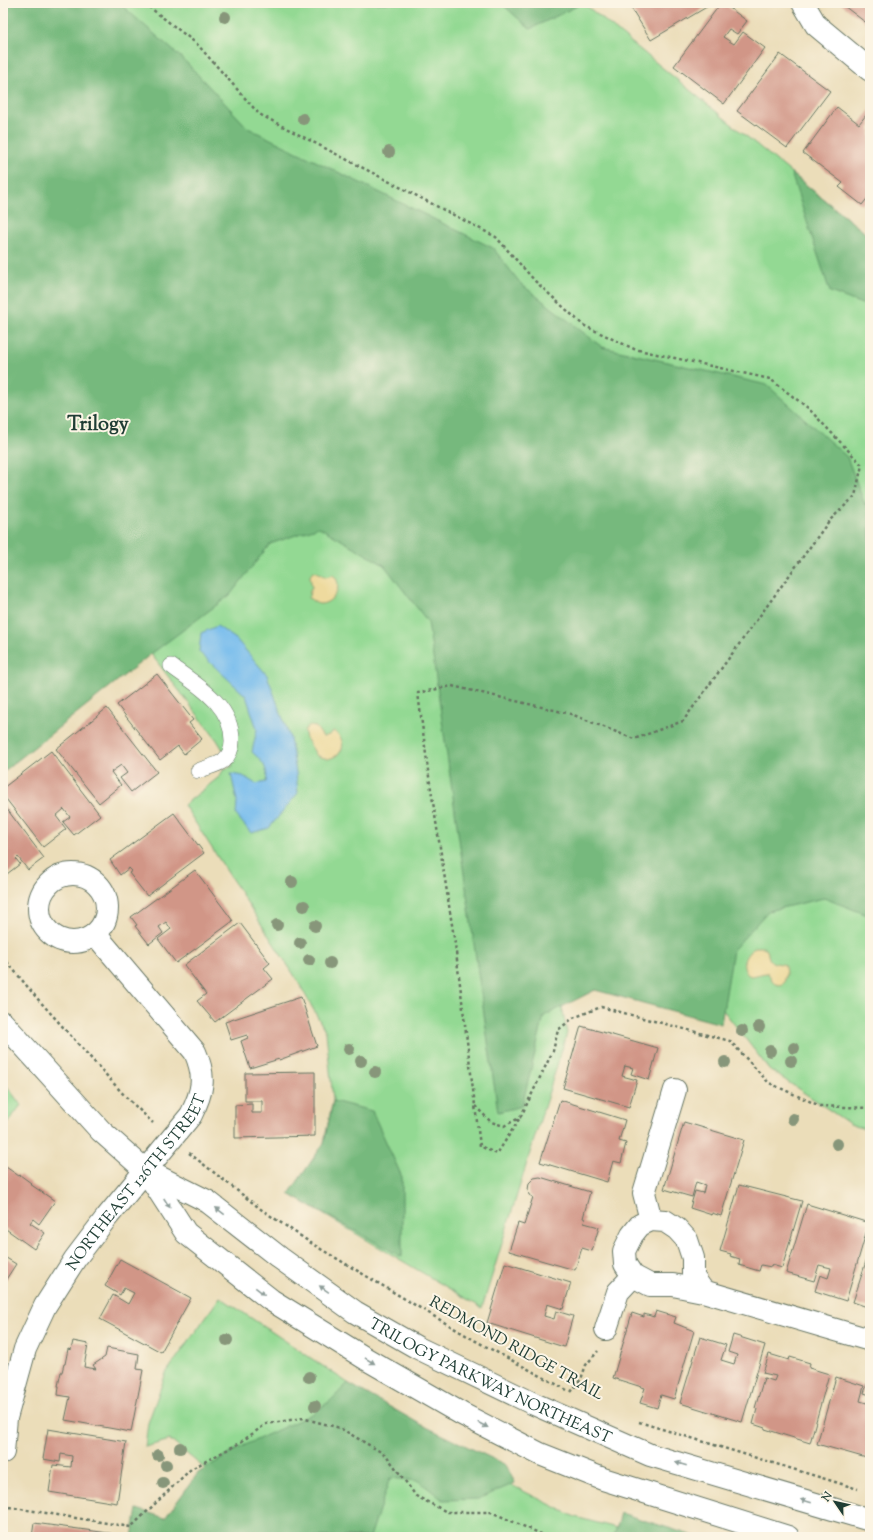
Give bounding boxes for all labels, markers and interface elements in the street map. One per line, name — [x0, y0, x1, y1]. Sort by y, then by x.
district label: Trilogy — [67, 411, 129, 440]
street label: NORTHEAST 126TH STREET — [61, 1091, 213, 1276]
one-way arrow — [163, 1197, 170, 1209]
one-way arrow — [214, 1207, 225, 1215]
one-way arrow — [318, 1285, 329, 1293]
one-way arrow — [255, 1287, 266, 1296]
street label: REDMOND RIDGE TRAIL — [424, 1291, 608, 1407]
street label: TRILOGY PARKWAY NORTHEAST — [364, 1313, 615, 1451]
one-way arrow — [364, 1358, 376, 1365]
one-way arrow — [477, 1422, 489, 1428]
one-way arrow — [675, 1461, 687, 1467]
north arrow — [815, 1482, 855, 1522]
text: N — [818, 1489, 837, 1506]
one-way arrow — [799, 1498, 811, 1504]

